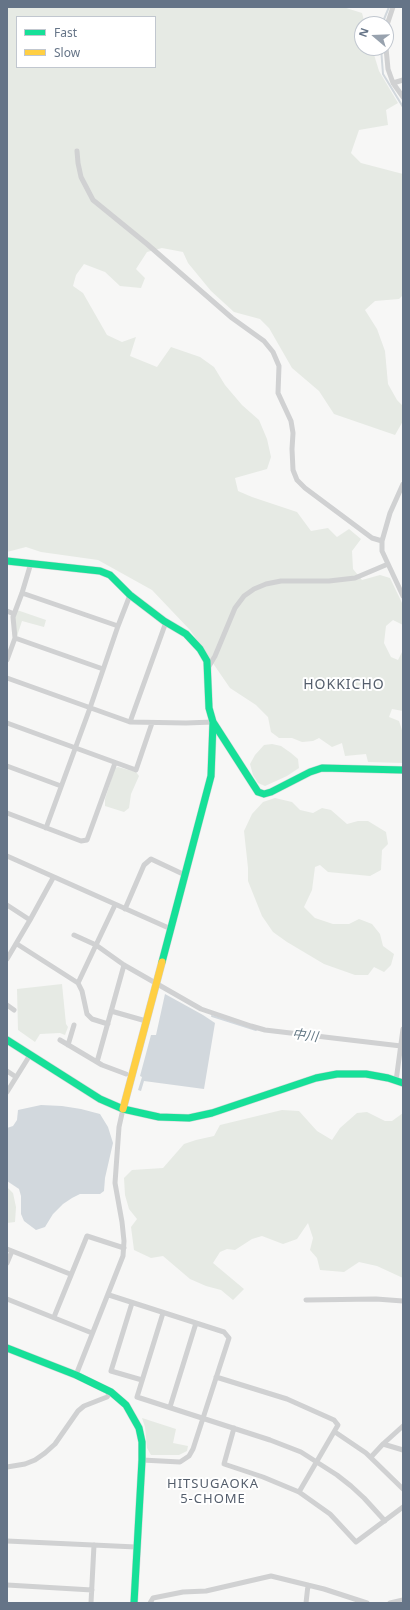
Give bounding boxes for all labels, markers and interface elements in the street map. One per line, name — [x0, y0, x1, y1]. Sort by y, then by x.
legend — [16, 16, 156, 68]
north arrow — [354, 16, 394, 56]
text: Fast — [54, 24, 77, 41]
text: N — [355, 26, 372, 39]
text: Slow — [54, 44, 80, 61]
district label: HOKKICHO — [303, 677, 385, 693]
water label: 中川 — [291, 1027, 319, 1045]
district label: HITSUGAOKA 5-CHOME — [167, 1476, 259, 1507]

